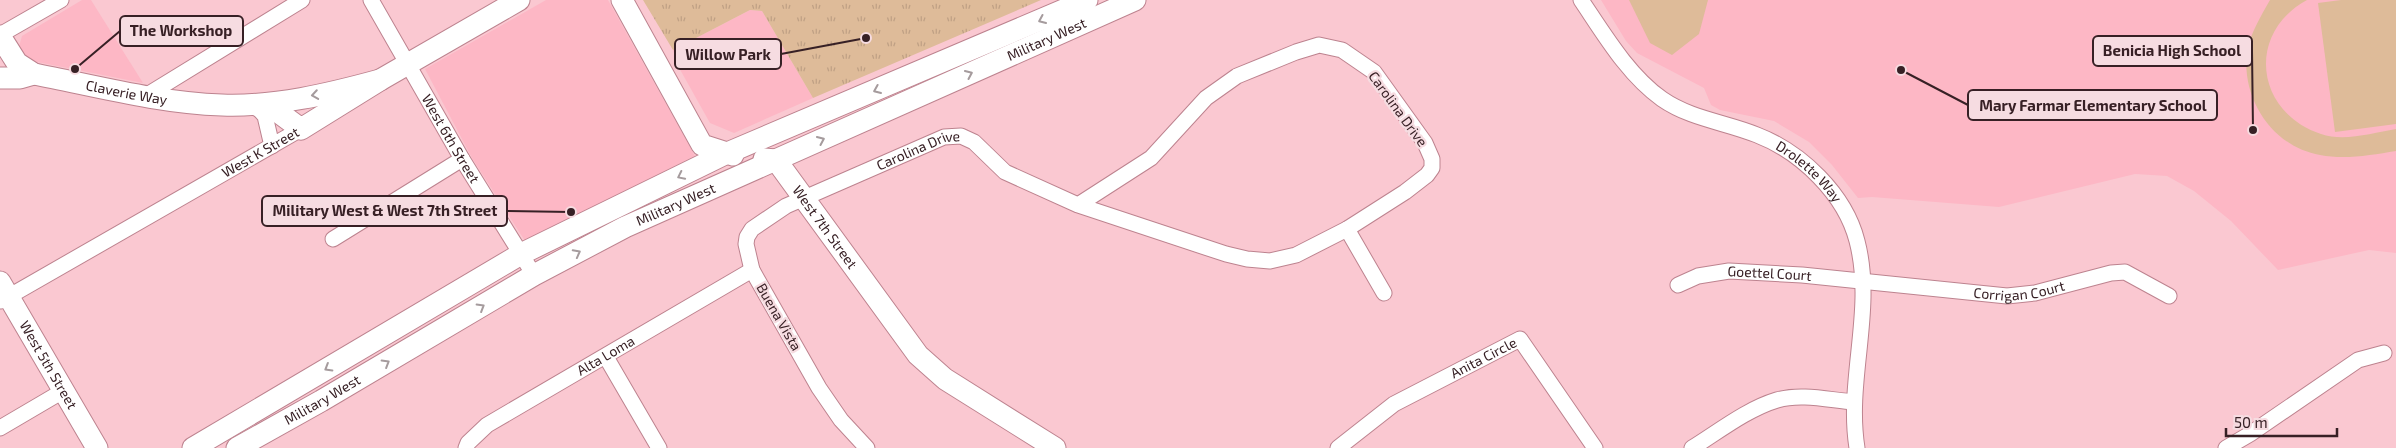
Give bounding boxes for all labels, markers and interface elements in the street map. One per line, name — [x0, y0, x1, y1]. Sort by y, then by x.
one-way arrow — [1038, 13, 1047, 24]
street label: Military West — [1004, 14, 1089, 64]
callout: The Workshop — [120, 16, 243, 46]
text: The Workshop — [130, 21, 232, 39]
callout: Benicia High School — [2093, 36, 2252, 66]
callout: Willow Park — [675, 39, 781, 69]
text: Benicia High School — [2103, 41, 2241, 59]
text: Willow Park — [685, 45, 771, 63]
street label: Carolina Drive — [1365, 68, 1431, 150]
one-way arrow — [964, 70, 973, 80]
street label: Claverie Way — [84, 76, 169, 108]
one-way arrow — [873, 84, 882, 95]
one-way arrow — [311, 89, 319, 99]
callout: Mary Farmar Elementary School — [1968, 90, 2217, 120]
street label: West 6th Street — [419, 91, 484, 186]
text: Mary Farmar Elementary School — [1979, 96, 2207, 115]
street label: West K Street — [218, 123, 302, 181]
street label: Carolina Drive — [874, 127, 961, 173]
one-way arrow — [816, 136, 825, 147]
street label: Drolette Way — [1773, 137, 1846, 206]
one-way arrow — [677, 170, 686, 180]
street label: Military West — [633, 179, 718, 229]
street label: West 7th Street — [789, 182, 861, 272]
callout: Military West & West 7th Street — [262, 196, 507, 226]
text: Military West & West 7th Street — [273, 201, 497, 220]
one-way arrow — [572, 249, 581, 259]
street label: Goettel Court — [1727, 262, 1813, 284]
street label: Corrigan Court — [1973, 277, 2066, 304]
street label: Buena Vista — [753, 280, 806, 353]
one-way arrow — [475, 304, 484, 314]
street label: West 5th Street — [16, 317, 81, 412]
street label: Alta Loma — [573, 332, 637, 379]
street label: Anita Circle — [1447, 333, 1519, 381]
one-way arrow — [380, 359, 389, 369]
one-way arrow — [325, 361, 334, 371]
street label: Military West — [281, 371, 363, 428]
scale bar — [2226, 406, 2337, 438]
text: 50 m — [2234, 413, 2268, 431]

